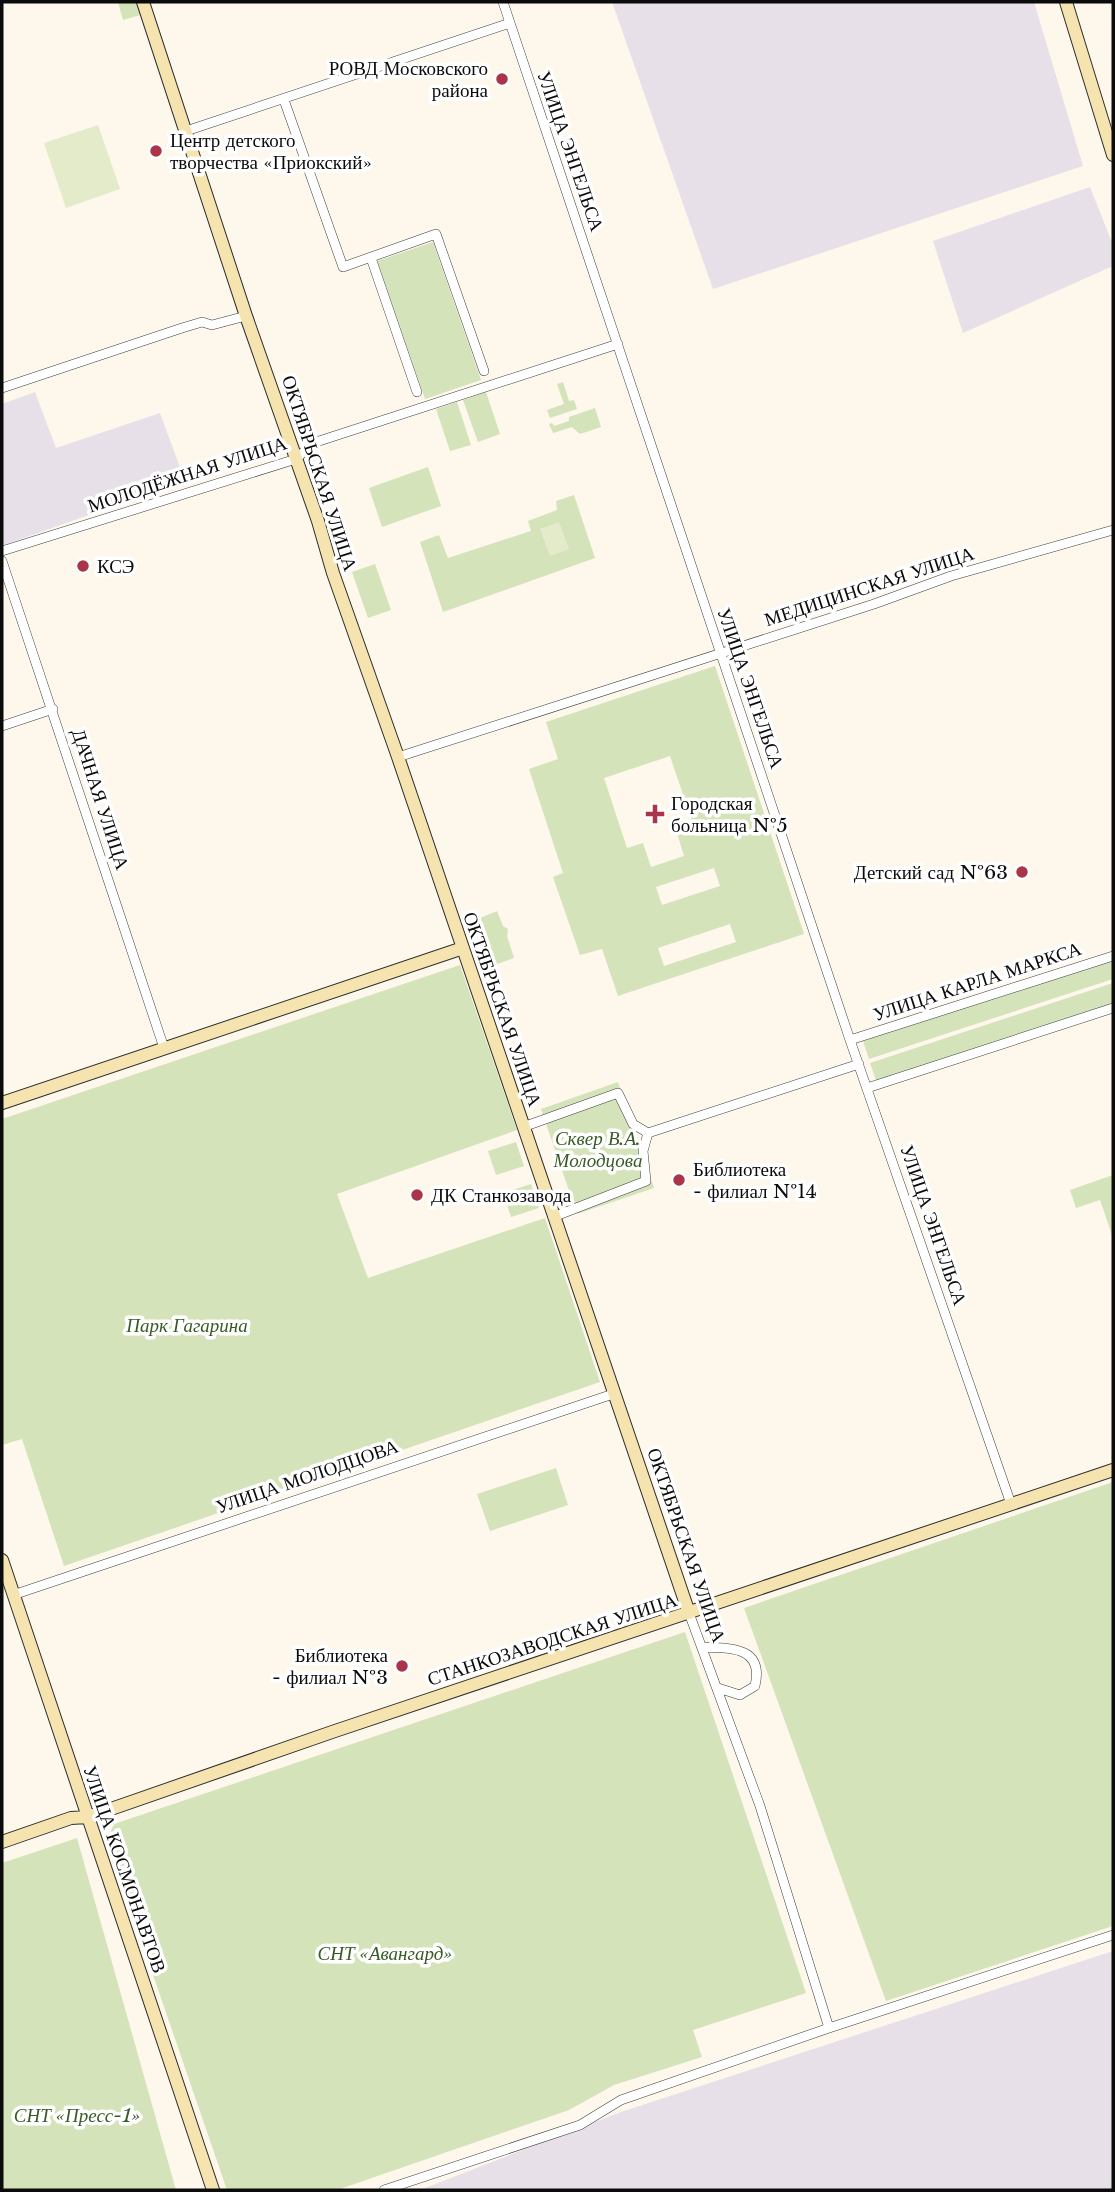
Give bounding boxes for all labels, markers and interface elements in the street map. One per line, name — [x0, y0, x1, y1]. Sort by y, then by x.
place label: РОВД Московского района — [329, 57, 489, 102]
street label: УЛИЦА ЭНГЕЛЬСА — [532, 68, 609, 235]
marker: РОВД Московского района — [494, 71, 510, 87]
place label: Центр детского творчества «Приокский» — [170, 129, 372, 174]
marker: Центр детского творчества «Приокский» — [148, 143, 164, 159]
street label: ОКТЯБРЬСКАЯ УЛИЦА — [277, 372, 362, 574]
street label: МОЛОДЁЖНАЯ УЛИЦА — [85, 431, 290, 518]
street label: МЕДИЦИНСКАЯ УЛИЦА — [762, 542, 977, 631]
place label: КСЭ — [97, 555, 134, 578]
marker: КСЭ — [75, 558, 91, 574]
street label: УЛИЦА ЭНГЕЛЬСА — [712, 605, 789, 772]
street label: ДАЧНАЯ УЛИЦА — [67, 726, 134, 873]
place label: Городская больница №5 — [671, 792, 788, 837]
marker: Городская больница №5 — [645, 804, 665, 824]
place label: Детский сад №63 — [854, 861, 1008, 884]
marker: Детский сад №63 — [1014, 864, 1030, 880]
street label: ОКТЯБРЬСКАЯ УЛИЦА — [458, 909, 547, 1110]
street label: УЛИЦА КАРЛА МАРКСА — [870, 937, 1084, 1026]
park label: Сквер В.А. Молодцова — [553, 1127, 642, 1172]
street label: УЛИЦА ЭНГЕЛЬСА — [895, 1142, 972, 1309]
place label: Библиотека - филиал №14 — [693, 1158, 817, 1203]
marker: Библиотека - филиал №14 — [671, 1172, 687, 1188]
place label: ДК Станкозавода — [431, 1184, 572, 1207]
marker: ДК Станкозавода — [409, 1187, 425, 1203]
park label: Парк Гагарина — [125, 1314, 248, 1337]
street label: УЛИЦА МОЛОДЦОВА — [213, 1434, 402, 1519]
street label: ОКТЯБРЬСКАЯ УЛИЦА — [642, 1445, 731, 1646]
street label: СТАНКОЗАВОДСКАЯ УЛИЦА — [425, 1588, 680, 1691]
place label: Библиотека - филиал №3 — [272, 1644, 389, 1689]
marker: Библиотека - филиал №3 — [394, 1658, 410, 1674]
street label: УЛИЦА КОСМОНАВТОВ — [78, 1762, 171, 1976]
park label: СНТ «Авангард» — [318, 1942, 452, 1965]
park label: СНТ «Пресс-1» — [14, 2104, 140, 2127]

